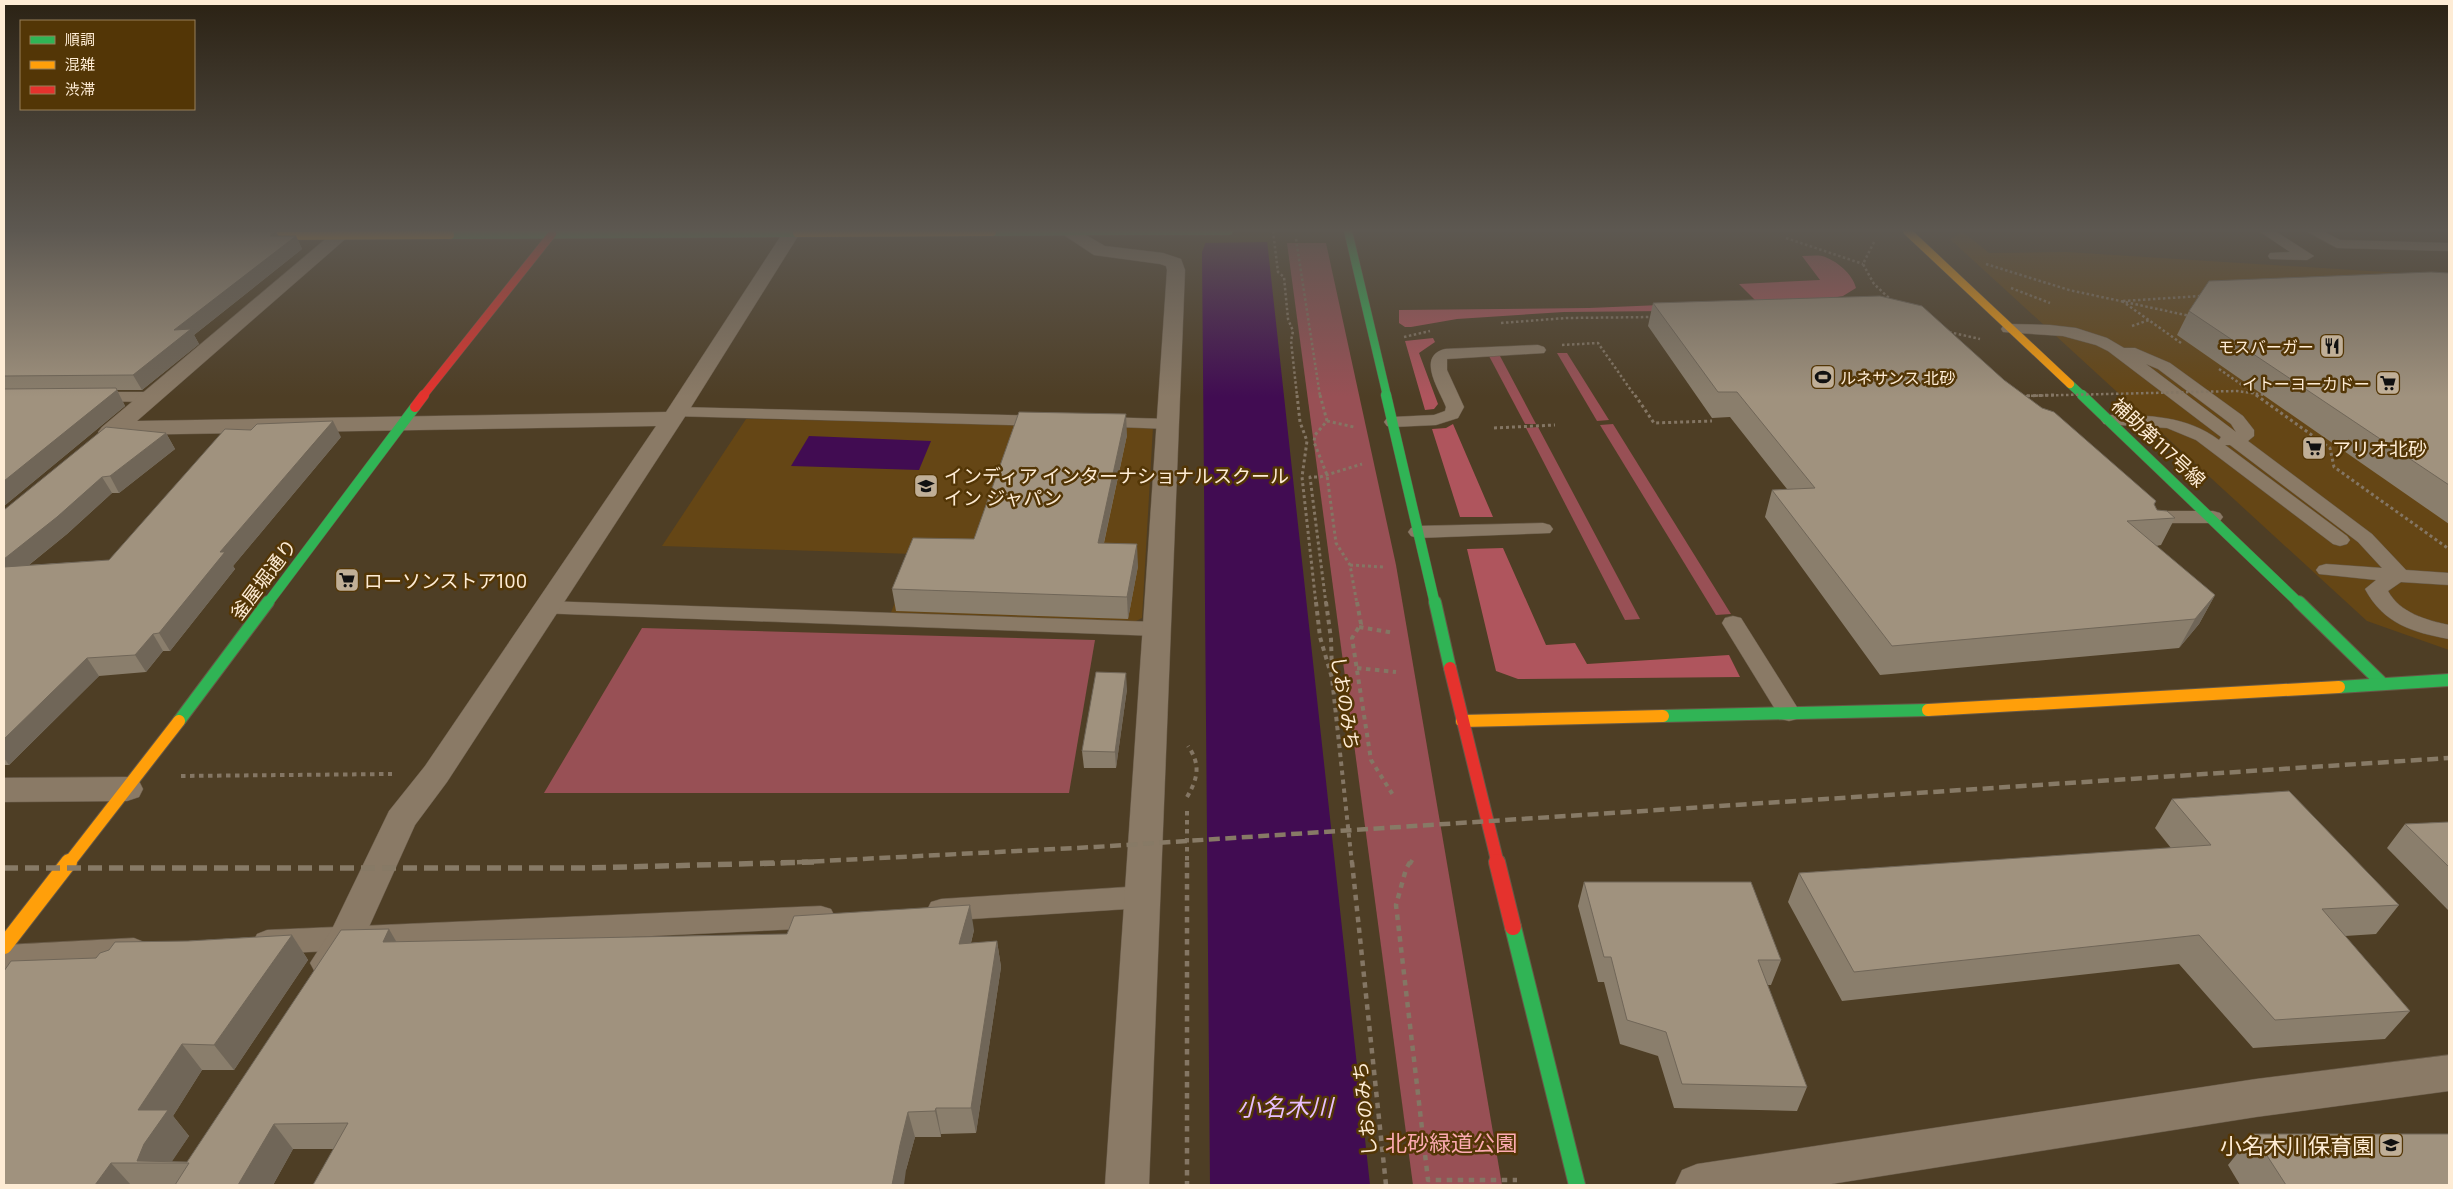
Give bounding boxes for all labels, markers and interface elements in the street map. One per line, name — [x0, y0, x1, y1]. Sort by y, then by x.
legend — [20, 20, 195, 110]
text: 順調 — [65, 30, 95, 48]
text: 混雑 — [65, 55, 95, 73]
text: 渋滞 — [65, 80, 95, 98]
restaurant icon: モスバーガー — [2319, 333, 2345, 359]
place label: モスバーガー — [2218, 337, 2314, 356]
sports icon: ルネサンス 北砂 — [1810, 364, 1836, 390]
place label: ルネサンス 北砂 — [1840, 368, 1955, 387]
supermarket icon: イトーヨーカドー — [2375, 370, 2401, 396]
place label: イトーヨーカドー — [2242, 374, 2370, 393]
street label: 補助第117号線 — [2107, 393, 2211, 491]
supermarket icon: アリオ北砂 — [2301, 435, 2327, 461]
place label: アリオ北砂 — [2332, 437, 2427, 460]
place label: インディア インターナショナルスクール イン ジャパン — [944, 464, 1289, 509]
school or university icon: インディア インターナショナルスクール イン ジャパン — [913, 473, 939, 499]
street label: 釜屋堀通り — [225, 534, 301, 624]
supermarket icon: ローソンストア100 — [334, 567, 360, 593]
place label: ローソンストア100 — [364, 569, 527, 592]
street label: しおのみち — [1327, 654, 1365, 752]
street label: しおのみち — [1348, 1061, 1380, 1157]
water label: 小名木川 — [1237, 1092, 1336, 1121]
park label: 北砂緑道公園 — [1385, 1129, 1517, 1155]
place label: 小名木川保育園 — [2220, 1132, 2374, 1158]
school or university icon: 小名木川保育園 — [2378, 1132, 2404, 1158]

